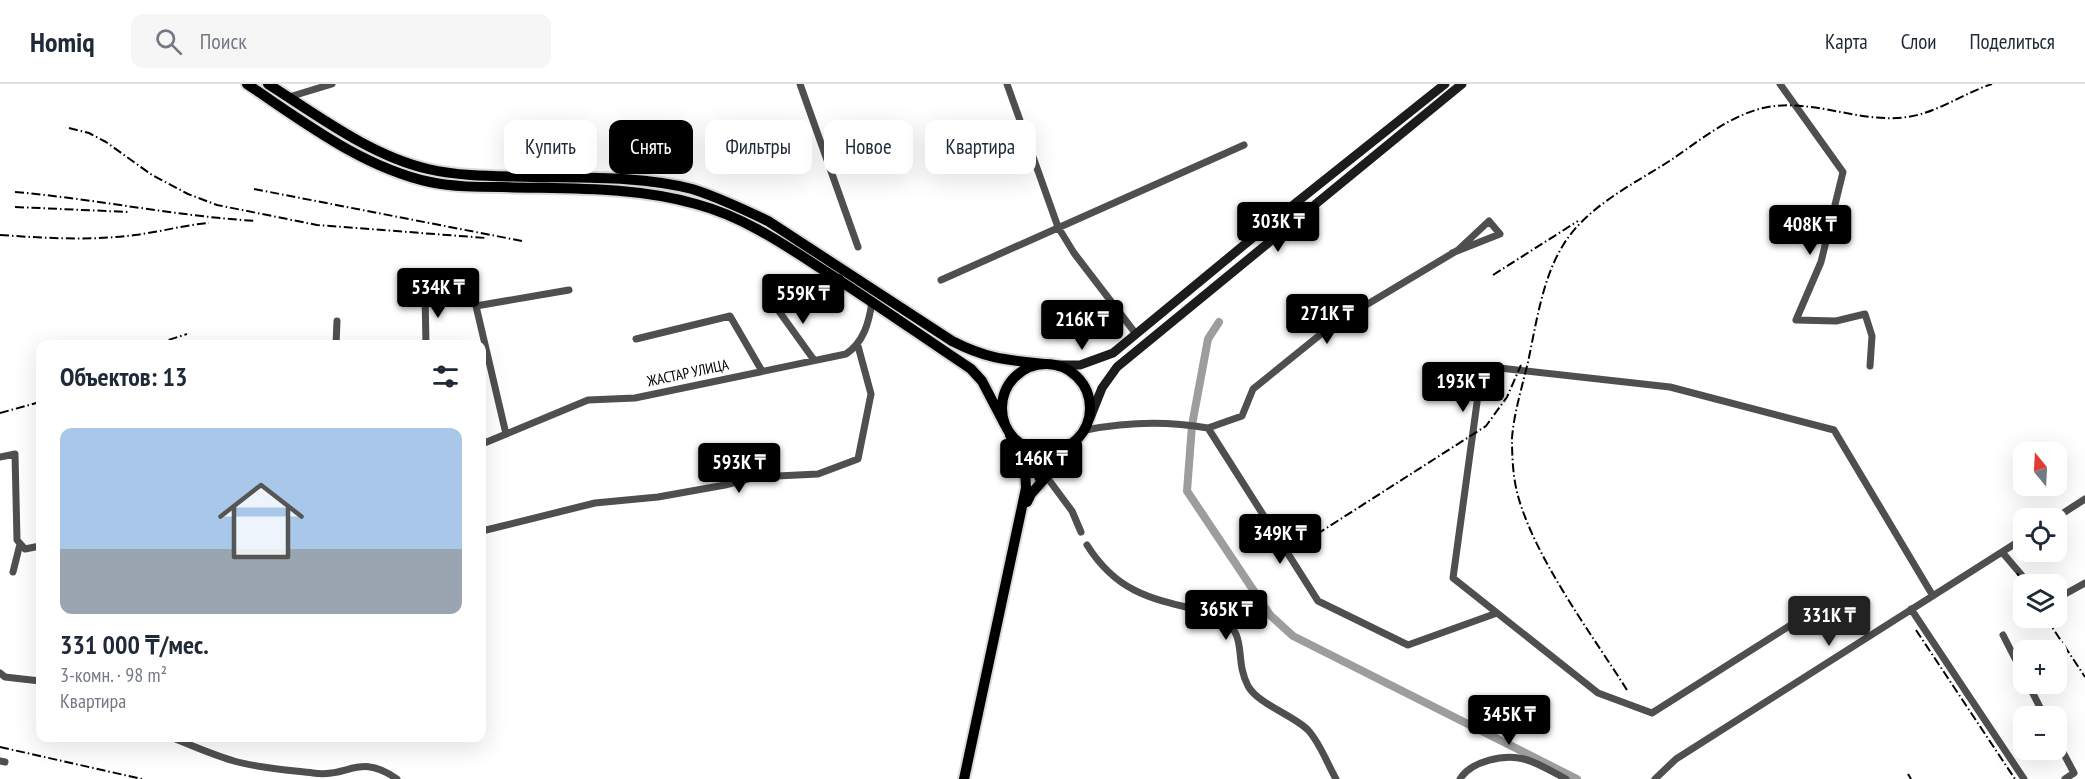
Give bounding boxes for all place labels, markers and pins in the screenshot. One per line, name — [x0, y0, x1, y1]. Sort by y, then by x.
pin: 303K ₸ — [1229, 202, 1327, 253]
pin: 408K ₸ — [1761, 205, 1859, 256]
pin: 534K ₸ — [389, 268, 487, 319]
pin: 559K ₸ — [754, 274, 852, 325]
pin: 271K ₸ — [1278, 294, 1376, 345]
pin: 216K ₸ — [1033, 300, 1131, 351]
pin: 193K ₸ — [1414, 362, 1512, 413]
pin: 146K ₸ — [992, 439, 1090, 490]
pin: 593K ₸ — [690, 443, 788, 494]
pin: 349K ₸ — [1231, 514, 1329, 565]
pin: 365K ₸ — [1177, 590, 1275, 641]
pin: 331K ₸ — [1780, 596, 1878, 647]
pin: 345K ₸ — [1460, 695, 1558, 746]

